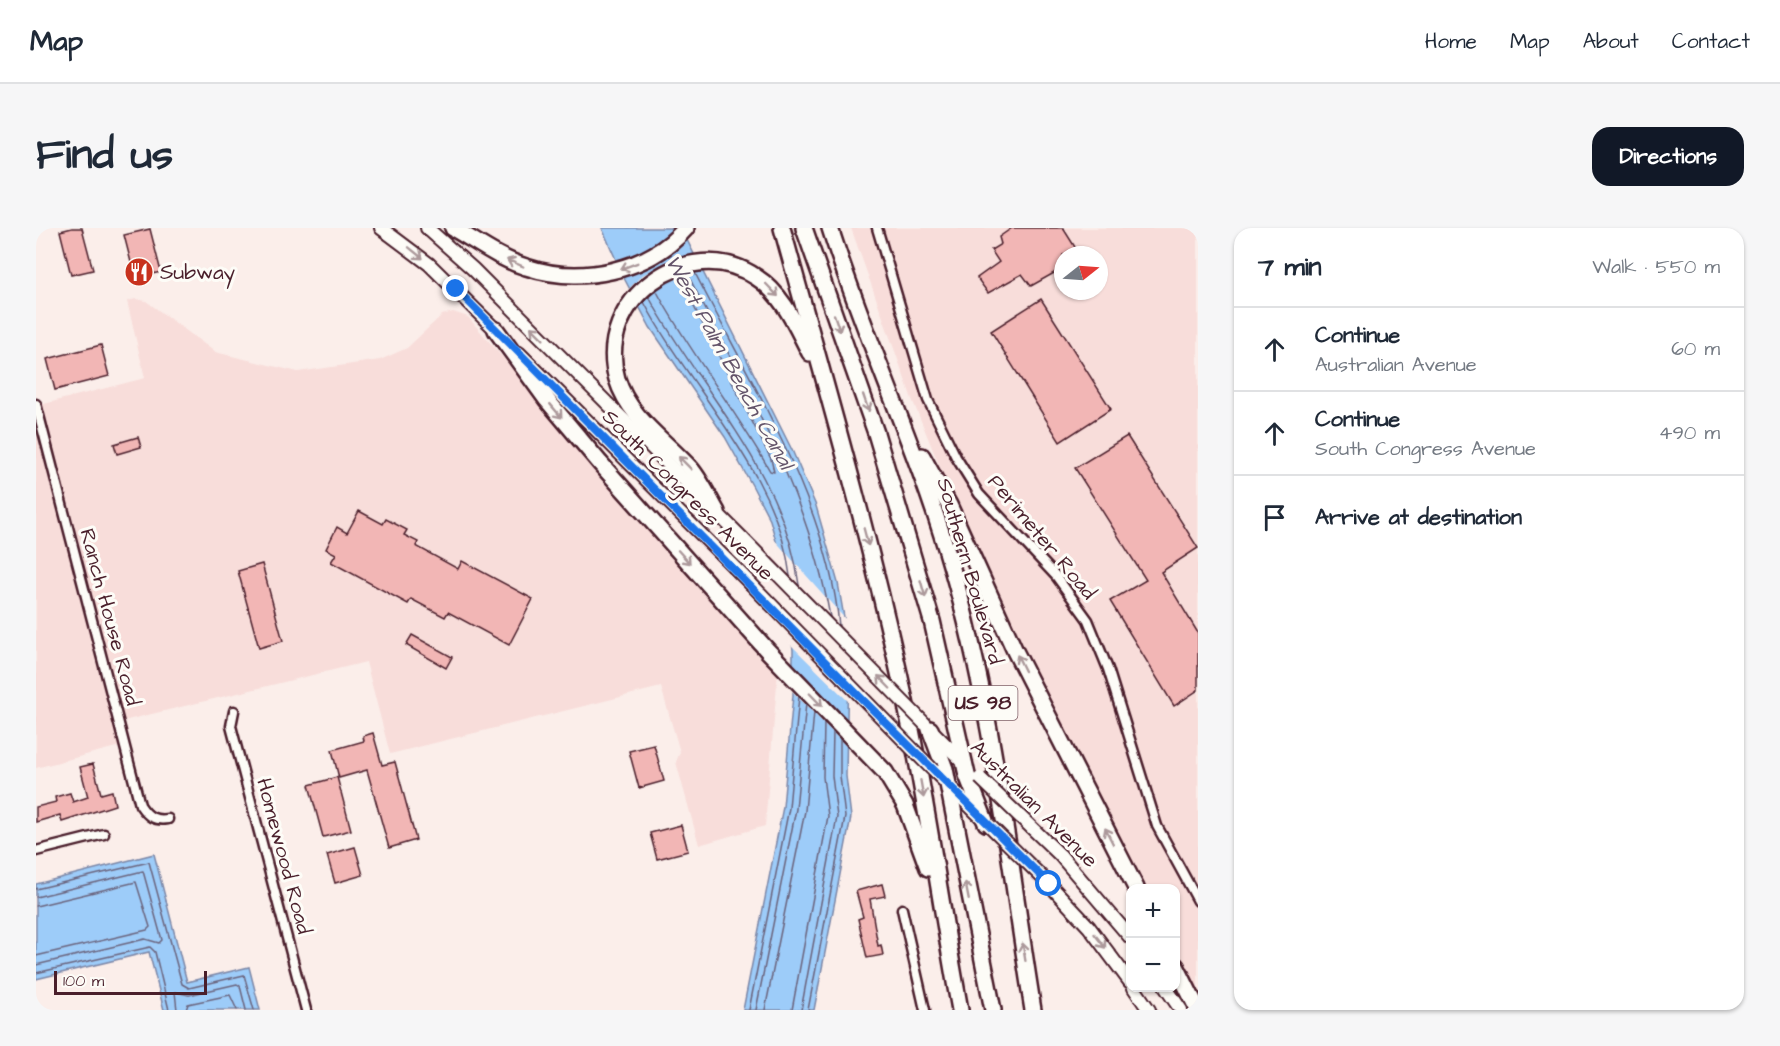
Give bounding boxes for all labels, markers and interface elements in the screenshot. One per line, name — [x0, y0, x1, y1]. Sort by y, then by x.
text: Map — [30, 22, 83, 61]
text: Home — [1425, 27, 1477, 56]
text: Map — [1510, 27, 1550, 56]
text: About — [1583, 27, 1639, 56]
text: Contact — [1672, 27, 1750, 56]
text: Find us — [36, 127, 173, 185]
button: Directions — [1592, 127, 1744, 186]
north arrow — [1054, 246, 1108, 300]
one-way arrow — [407, 247, 423, 260]
water label: West Palm Beach Canal — [657, 249, 802, 477]
text: 7 min — [1258, 249, 1322, 285]
text: Walk · 550 m — [1592, 253, 1720, 281]
restaurant icon: Subway — [123, 256, 155, 288]
one-way arrow — [506, 256, 524, 267]
place label: Subway — [160, 258, 236, 289]
one-way arrow — [620, 261, 639, 272]
route end — [442, 275, 468, 301]
one-way arrow — [764, 283, 779, 298]
one-way arrow — [833, 313, 844, 332]
text: Continue — [1315, 320, 1400, 351]
one-way arrow — [529, 325, 544, 340]
icon: ahead — [1258, 333, 1291, 366]
text: 60 m — [1671, 335, 1720, 363]
text: Australian Avenue — [1315, 351, 1477, 379]
one-way arrow — [861, 394, 872, 412]
one-way arrow — [549, 403, 562, 419]
street label: South Congress Avenue — [594, 403, 780, 589]
text: Continue — [1315, 404, 1400, 435]
icon: ahead — [1258, 417, 1291, 450]
text: 490 m — [1659, 419, 1720, 447]
text: South Congress Avenue — [1315, 435, 1536, 463]
one-way arrow — [677, 456, 692, 471]
street label: Perimeter Road — [981, 468, 1103, 606]
street label: Southern Boulevard — [930, 474, 1011, 668]
icon: arrive — [1258, 501, 1291, 534]
text: Arrive at destination — [1315, 502, 1522, 533]
street label: Ranch House Road — [72, 525, 148, 709]
one-way arrow — [860, 527, 872, 546]
one-way arrow — [677, 550, 691, 565]
one-way arrow — [918, 579, 929, 598]
one-way arrow — [1014, 654, 1026, 672]
one-way arrow — [876, 675, 891, 690]
road number: US 98 — [948, 686, 1018, 720]
one-way arrow — [809, 692, 823, 707]
street label: Australian Avenue — [964, 734, 1104, 874]
street label: Homewood Road — [249, 775, 319, 937]
one-way arrow — [917, 778, 928, 798]
one-way arrow — [1103, 828, 1114, 846]
route start — [1035, 870, 1061, 896]
one-way arrow — [961, 882, 972, 902]
map controls — [1126, 884, 1180, 992]
button: + — [1126, 884, 1180, 938]
one-way arrow — [1093, 933, 1106, 949]
button: − — [1126, 938, 1180, 992]
one-way arrow — [1018, 943, 1029, 963]
scale bar — [54, 968, 207, 996]
text: 100 m — [63, 970, 104, 992]

